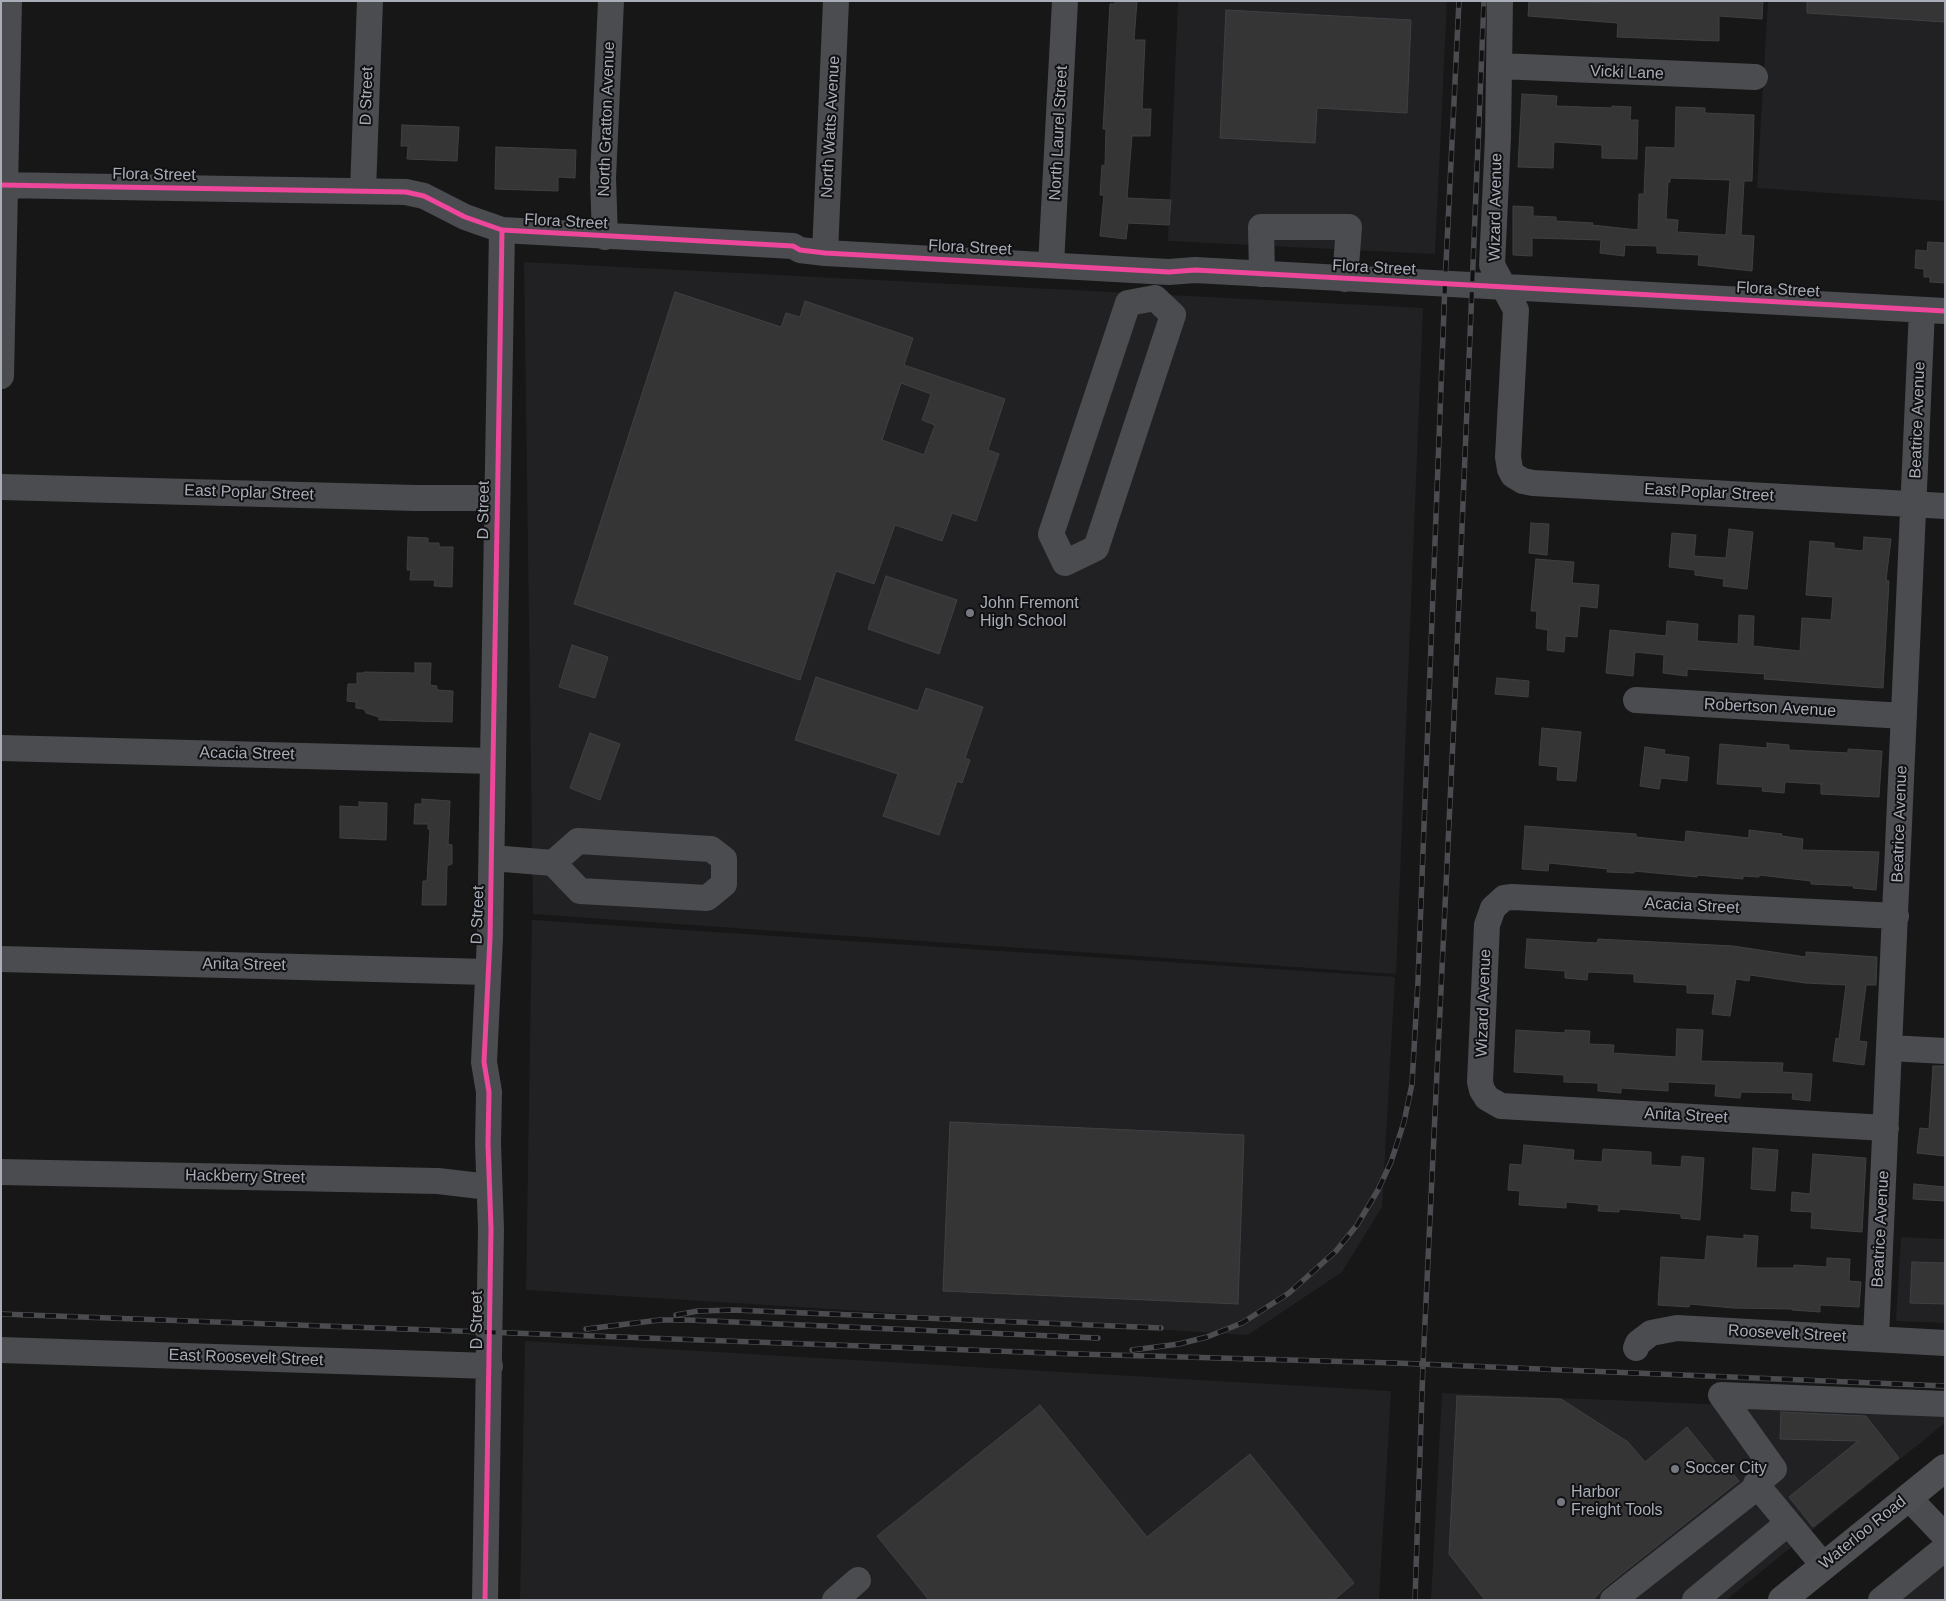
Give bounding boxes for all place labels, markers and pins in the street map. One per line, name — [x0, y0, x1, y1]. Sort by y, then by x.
place label: John Fremont High School — [980, 594, 1079, 632]
marker: John Fremont High School — [964, 607, 976, 619]
place label: Soccer City — [1685, 1459, 1767, 1479]
marker: Soccer City — [1669, 1463, 1681, 1475]
place label: Harbor Freight Tools — [1571, 1483, 1663, 1521]
marker: Harbor Freight Tools — [1555, 1496, 1567, 1508]

